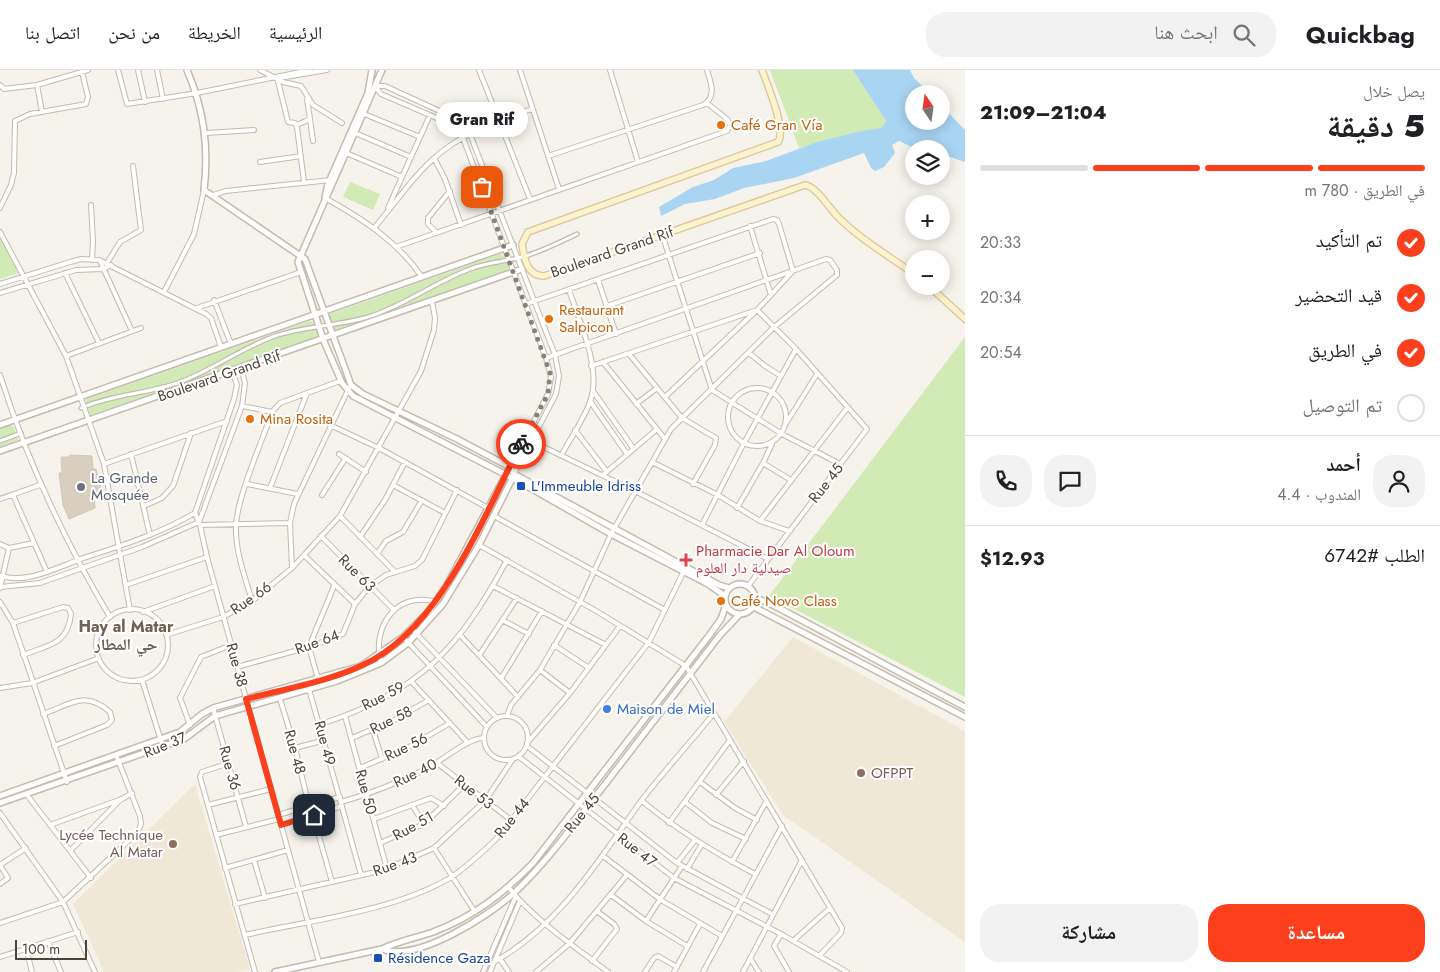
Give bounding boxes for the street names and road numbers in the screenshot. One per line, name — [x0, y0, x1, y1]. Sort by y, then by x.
street label: Boulevard Grand Rif — [547, 220, 677, 283]
street label: Boulevard Grand Rif — [154, 344, 284, 407]
street label: Rue 45 — [803, 458, 849, 508]
street label: Rue 63 — [333, 549, 381, 597]
street label: Rue 66 — [226, 576, 276, 620]
street label: Rue 64 — [292, 624, 343, 660]
street label: Rue 38 — [221, 640, 253, 690]
street label: Rue 59 — [358, 676, 408, 716]
street label: Rue 58 — [366, 700, 416, 740]
street label: Rue 49 — [308, 718, 342, 768]
street label: Rue 37 — [140, 726, 190, 764]
street label: Rue 48 — [278, 727, 312, 777]
street label: Rue 56 — [381, 727, 431, 767]
street label: Rue 36 — [213, 743, 247, 793]
street label: Rue 40 — [389, 753, 441, 793]
street label: Rue 50 — [349, 767, 383, 817]
street label: Rue 53 — [449, 769, 499, 815]
street label: Rue 45 — [559, 788, 605, 838]
street label: Rue 44 — [489, 793, 535, 843]
street label: Rue 51 — [389, 806, 437, 846]
street label: Rue 47 — [612, 827, 662, 873]
street label: Rue 43 — [370, 846, 420, 882]

